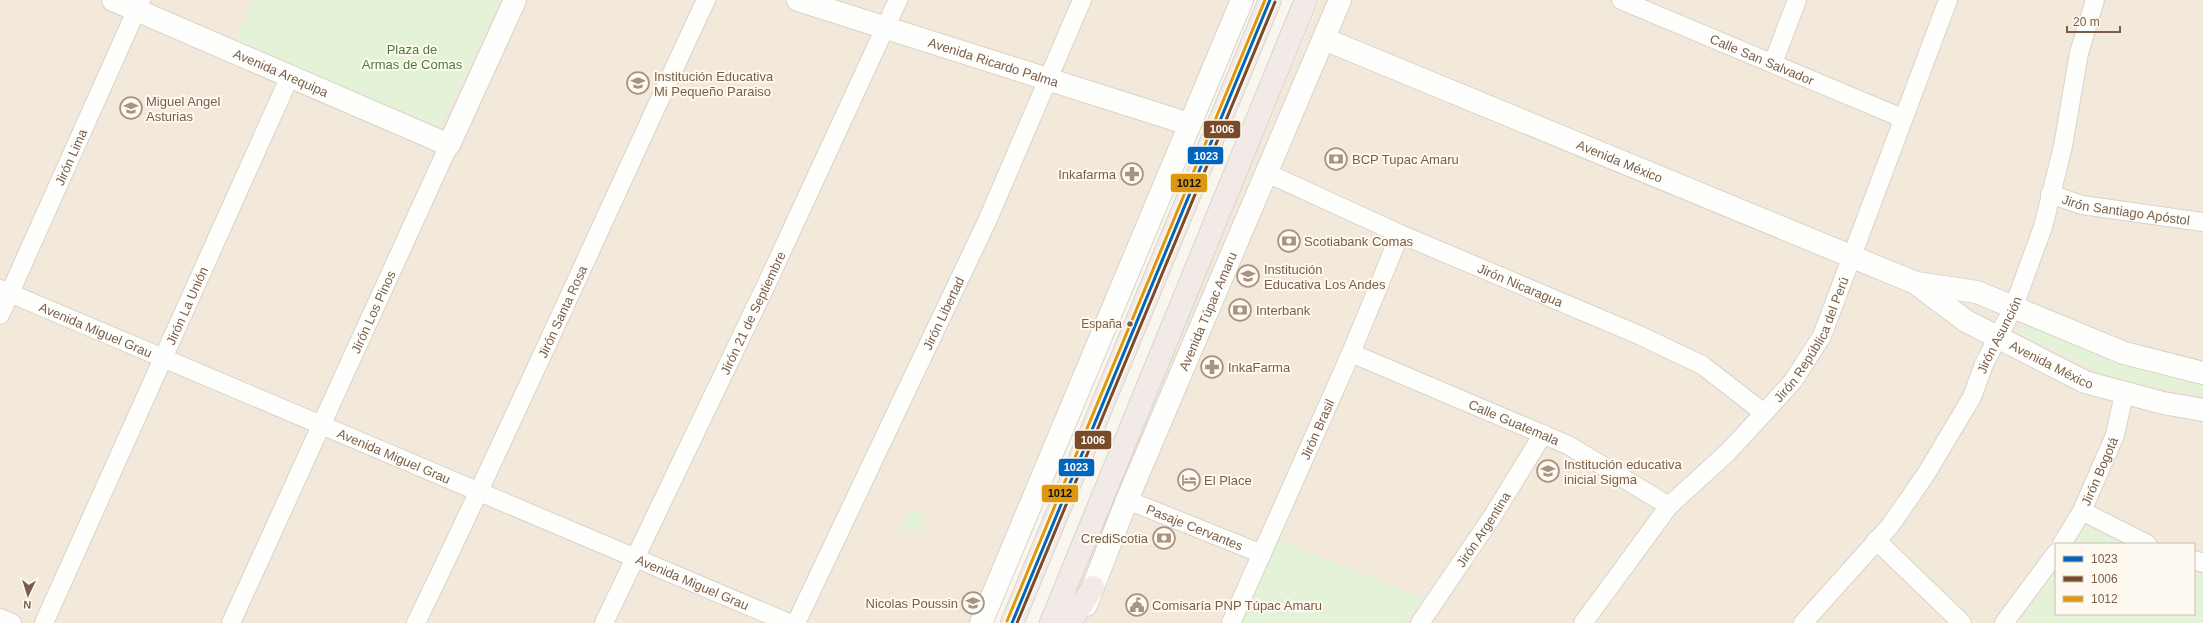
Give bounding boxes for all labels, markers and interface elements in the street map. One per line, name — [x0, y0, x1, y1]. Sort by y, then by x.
scale bar — [2067, 8, 2120, 34]
text: 20 m — [2073, 15, 2100, 29]
street label: Calle San Salvador — [1708, 31, 1817, 88]
street label: Avenida Ricardo Palma — [926, 34, 1061, 90]
park label: Plaza de Armas de Comas — [362, 42, 463, 72]
street label: Avenida Arequipa — [231, 45, 331, 100]
place label: Institución Educativa Mi Pequeño Paraiso — [654, 69, 774, 99]
school or university icon: Institución Educativa Mi Pequeño Paraiso — [625, 70, 651, 96]
place label: Miguel Angel Asturias — [146, 94, 221, 124]
school or university icon: Miguel Angel Asturias — [118, 95, 144, 121]
line badge: 1006 — [1203, 120, 1241, 139]
text: 1006 — [1210, 123, 1234, 135]
street label: Jirón Lima — [52, 126, 90, 188]
street label: Avenida México — [1575, 137, 1665, 185]
line badge: 1023 — [1187, 146, 1224, 165]
bank icon: BCP Tupac Amaru — [1323, 146, 1349, 172]
text: 1023 — [1194, 150, 1218, 162]
place label: BCP Tupac Amaru — [1352, 152, 1459, 167]
pharmacy icon: Inkafarma — [1119, 161, 1145, 187]
place label: Inkafarma — [1058, 167, 1117, 182]
line badge: 1012 — [1170, 173, 1208, 193]
text: 1012 — [1177, 177, 1201, 189]
street label: Jirón Santiago Apóstol — [2060, 191, 2191, 228]
bank icon: Scotiabank Comas — [1276, 228, 1302, 254]
place label: Scotiabank Comas — [1304, 234, 1414, 249]
street label: Jirón 21 de Septiembre — [717, 249, 788, 377]
street label: Avenida Túpac Amaru — [1176, 250, 1239, 373]
street label: Jirón Nicaragua — [1475, 260, 1566, 310]
street label: Jirón Santa Rosa — [535, 262, 590, 360]
place label: Institución Educativa Los Andes — [1264, 262, 1386, 292]
school or university icon: Institución Educativa Los Andes — [1235, 263, 1261, 289]
street label: Jirón La Unión — [163, 264, 211, 347]
street label: Jirón Los Pinos — [348, 268, 398, 355]
street label: Jirón Libertad — [920, 274, 967, 352]
street label: Jirón República del Perú — [1770, 274, 1851, 405]
street label: Jirón Asunción — [1974, 294, 2024, 376]
bank icon: Interbank — [1227, 297, 1253, 323]
street label: Avenida Miguel Grau — [37, 299, 155, 360]
place label: Interbank — [1256, 303, 1311, 318]
place label: España — [1081, 317, 1122, 331]
marker: España — [1125, 319, 1135, 329]
street label: Avenida México — [2007, 337, 2095, 391]
pharmacy icon: InkaFarma — [1199, 354, 1225, 380]
place label: InkaFarma — [1228, 360, 1291, 375]
street label: Calle Guatemala — [1466, 396, 1562, 448]
street label: Jirón Brasil — [1297, 397, 1337, 462]
street label: Avenida Miguel Grau — [335, 425, 453, 486]
line badge: 1006 — [1074, 430, 1112, 450]
text: 1006 — [1081, 434, 1105, 446]
street label: Jirón Bogotá — [2078, 434, 2121, 508]
place label: Institución educativa inicial Sigma — [1564, 457, 1683, 487]
line badge: 1023 — [1058, 458, 1095, 477]
school or university icon: Institución educativa inicial Sigma — [1535, 458, 1561, 484]
text: 1023 — [1064, 461, 1088, 473]
hotel icon: El Place — [1176, 467, 1202, 493]
place label: El Place — [1204, 473, 1252, 488]
line badge: 1012 — [1041, 484, 1079, 503]
text: 1012 — [1048, 487, 1072, 499]
street label: Jirón Argentina — [1453, 488, 1514, 570]
street label: Pasaje Cervantes — [1144, 501, 1246, 553]
bank icon: CrediScotia — [1151, 525, 1177, 551]
place label: CrediScotia — [1081, 531, 1149, 546]
legend — [2055, 543, 2195, 615]
street label: Avenida Miguel Grau — [634, 552, 751, 613]
text: 1023 — [2091, 552, 2118, 566]
text: 1006 — [2091, 572, 2118, 586]
north arrow — [8, 575, 48, 615]
school or university icon: Nicolas Poussin — [960, 590, 986, 616]
public building icon: Comisaría PNP Túpac Amaru — [1124, 592, 1150, 618]
text: 1012 — [2091, 592, 2118, 606]
place label: Nicolas Poussin — [866, 596, 958, 611]
place label: Comisaría PNP Túpac Amaru — [1152, 598, 1322, 613]
text: N — [23, 599, 32, 611]

